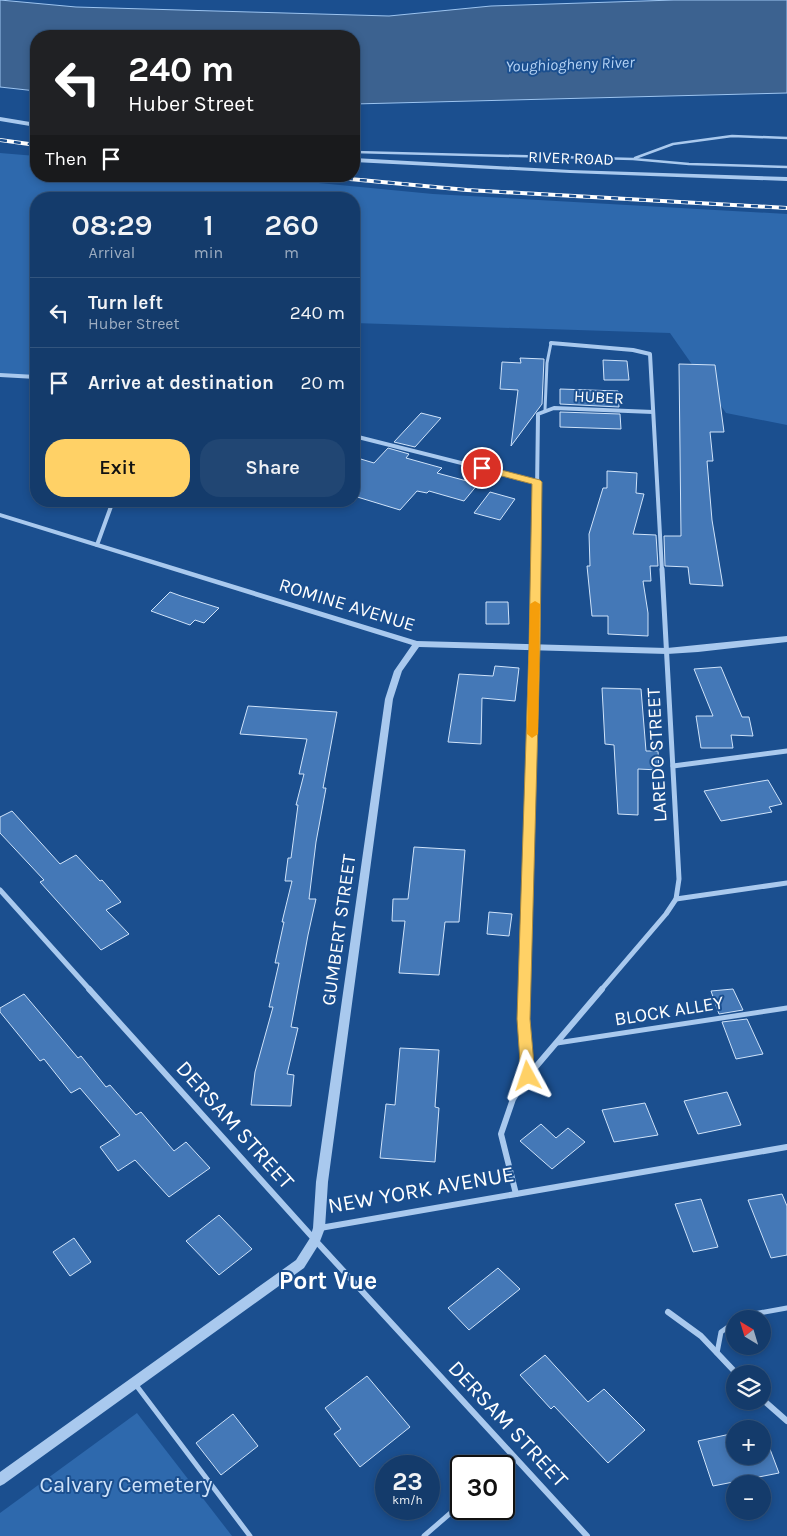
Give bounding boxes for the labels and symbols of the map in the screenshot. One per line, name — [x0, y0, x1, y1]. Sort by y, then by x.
water label: Youghiogheny River — [505, 52, 635, 76]
street label: RIVER ROAD — [528, 147, 614, 169]
street label: HUBER — [574, 386, 624, 408]
pin — [461, 447, 503, 489]
street label: ROMINE AVENUE — [276, 574, 418, 636]
street label: LAREDO STREET — [642, 687, 672, 823]
street label: GUMBERT STREET — [318, 853, 361, 1007]
street label: BLOCK ALLEY — [613, 991, 726, 1031]
position arrow — [501, 1049, 553, 1101]
street label: DERSAM STREET — [171, 1055, 299, 1195]
street label: NEW YORK AVENUE — [326, 1161, 516, 1219]
district label: Port Vue — [279, 1266, 377, 1295]
north arrow — [726, 1310, 771, 1355]
street label: DERSAM STREET — [443, 1355, 573, 1493]
speed limit sign: 30 — [450, 1455, 515, 1520]
park label: Calvary Cemetery — [40, 1472, 212, 1498]

